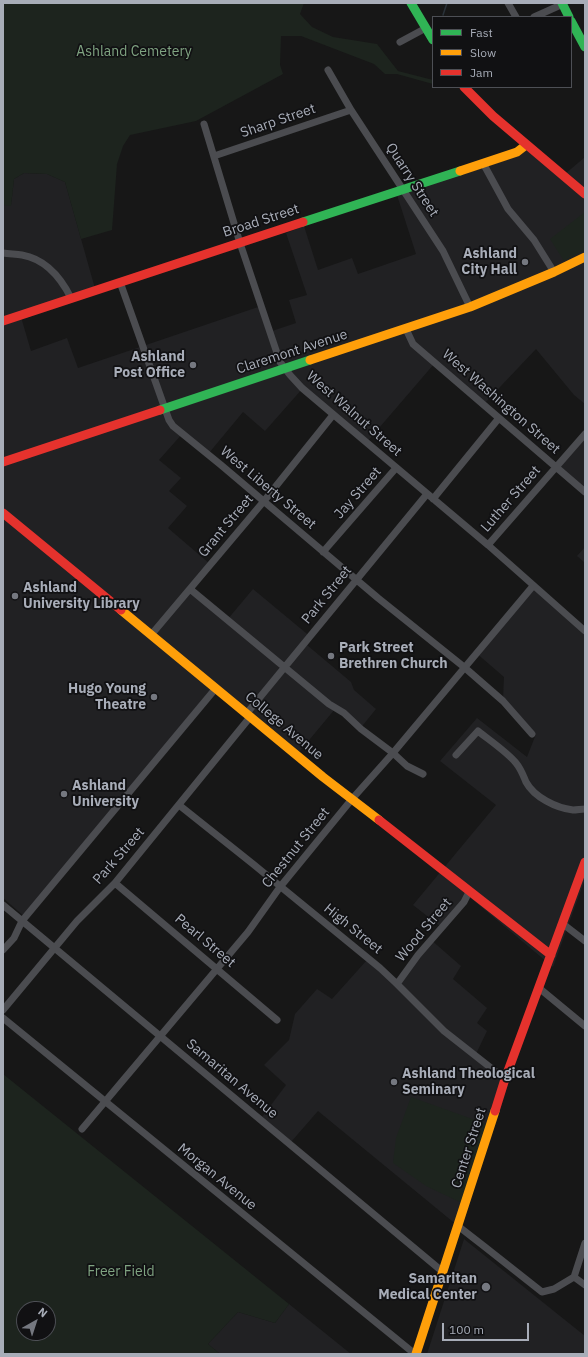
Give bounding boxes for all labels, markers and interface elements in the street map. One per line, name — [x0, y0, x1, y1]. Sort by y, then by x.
legend — [432, 16, 572, 88]
text: Fast — [470, 25, 493, 40]
park label: Ashland Cemetery — [76, 44, 192, 60]
text: Slow — [470, 45, 496, 60]
text: Jam — [470, 65, 493, 80]
street label: Sharp Street — [238, 100, 318, 142]
street label: Quarry Street — [382, 140, 442, 220]
street label: Broad Street — [221, 201, 301, 241]
place label: Ashland City Hall — [461, 246, 517, 278]
marker: Ashland City Hall — [520, 257, 530, 267]
street label: Claremont Avenue — [234, 326, 350, 378]
street label: West Washington Street — [439, 346, 563, 458]
place label: Ashland Post Office — [113, 349, 185, 382]
marker: Ashland Post Office — [188, 360, 198, 370]
street label: West Walnut Street — [303, 368, 405, 460]
street label: West Liberty Street — [217, 443, 319, 533]
street label: Luther Street — [478, 462, 544, 536]
street label: Jay Street — [331, 464, 385, 522]
street label: Grant Street — [195, 491, 257, 561]
street label: Park Street — [298, 562, 356, 628]
place label: Ashland University Library — [23, 580, 140, 612]
marker: Ashland University Library — [10, 591, 20, 601]
place label: Park Street Brethren Church — [339, 640, 448, 672]
marker: Park Street Brethren Church — [326, 651, 336, 661]
place label: Hugo Young Theatre — [68, 681, 146, 714]
street label: College Avenue — [242, 688, 326, 764]
marker: Hugo Young Theatre — [149, 692, 159, 702]
place label: Ashland University — [72, 778, 139, 810]
marker: Ashland University — [59, 789, 69, 799]
street label: Chestnut Street — [258, 804, 334, 892]
street label: Park Street — [90, 824, 148, 888]
street label: Wood Street — [393, 895, 455, 965]
street label: High Street — [320, 900, 386, 958]
street label: Pearl Street — [171, 911, 239, 971]
street label: Samaritan Avenue — [183, 1036, 281, 1122]
place label: Ashland Theological Seminary — [402, 1066, 535, 1098]
marker: Ashland Theological Seminary — [389, 1077, 399, 1087]
street label: Center Street — [448, 1106, 490, 1190]
street label: Morgan Avenue — [174, 1140, 260, 1214]
park label: Freer Field — [87, 1264, 155, 1280]
place label: Samaritan Medical Center — [378, 1271, 477, 1304]
marker: Samaritan Medical Center — [480, 1281, 492, 1293]
north arrow — [16, 1301, 56, 1341]
text: N — [35, 1305, 50, 1320]
scale bar — [444, 1315, 531, 1341]
text: 100 m — [449, 1322, 484, 1337]

